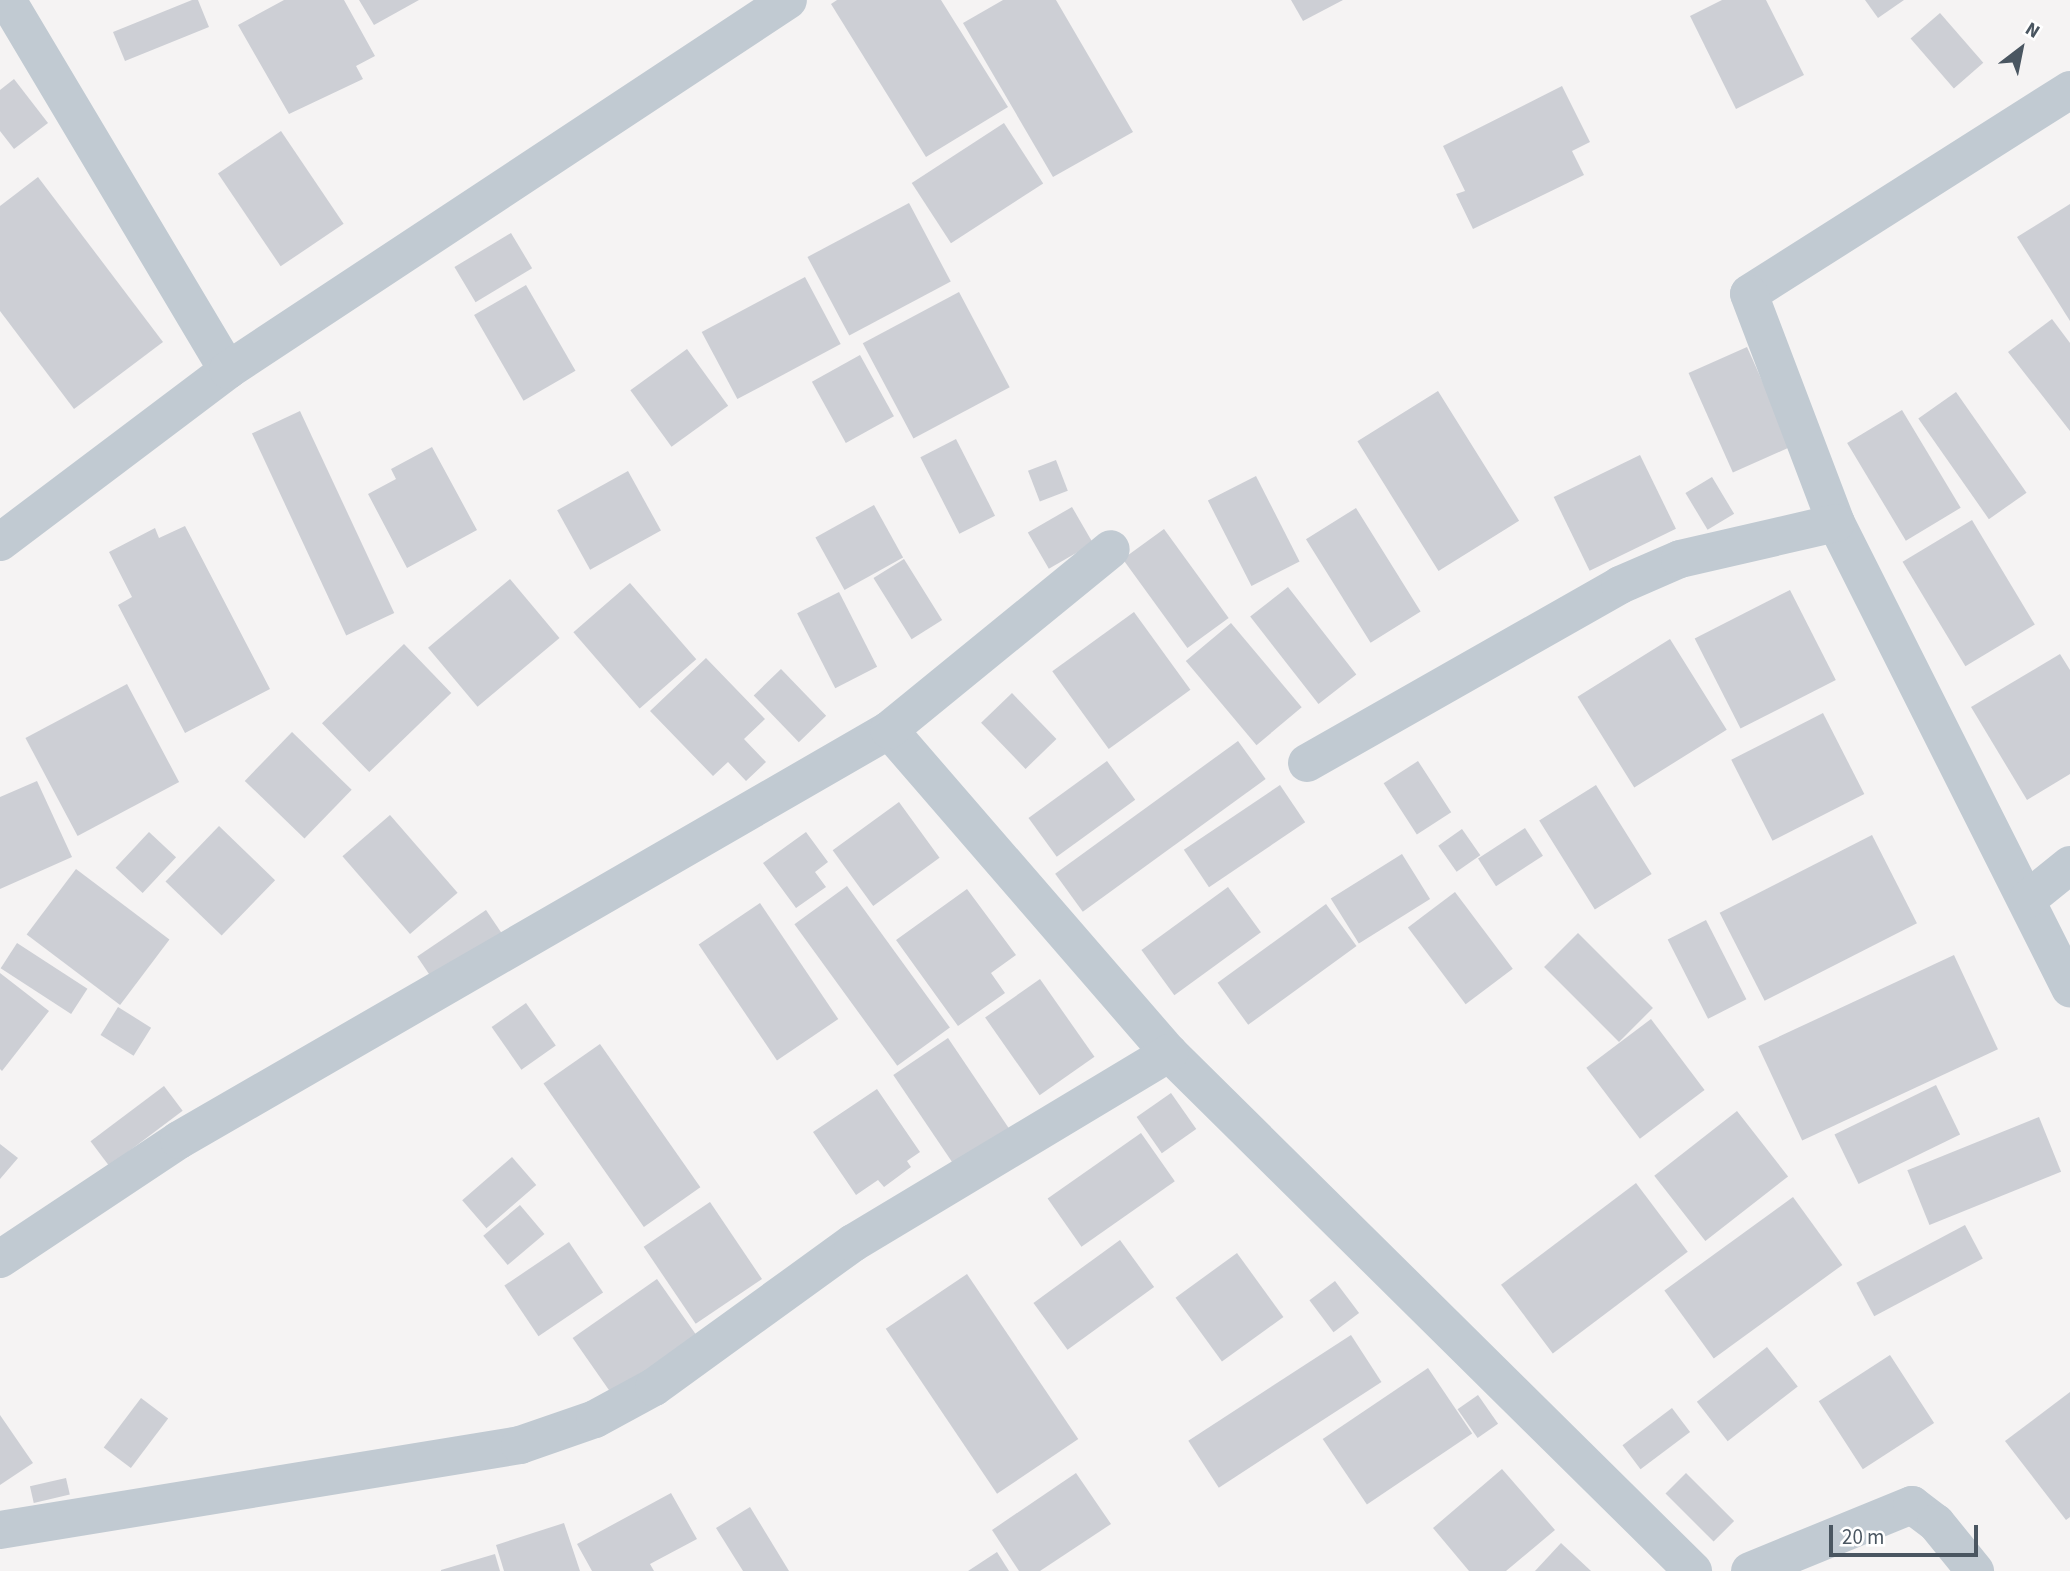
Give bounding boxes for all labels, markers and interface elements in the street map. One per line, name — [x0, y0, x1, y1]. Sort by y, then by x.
north arrow — [1986, 14, 2056, 84]
text: N — [2020, 16, 2045, 46]
scale bar — [1832, 1512, 1981, 1556]
text: 20 m — [1842, 1522, 1884, 1552]

